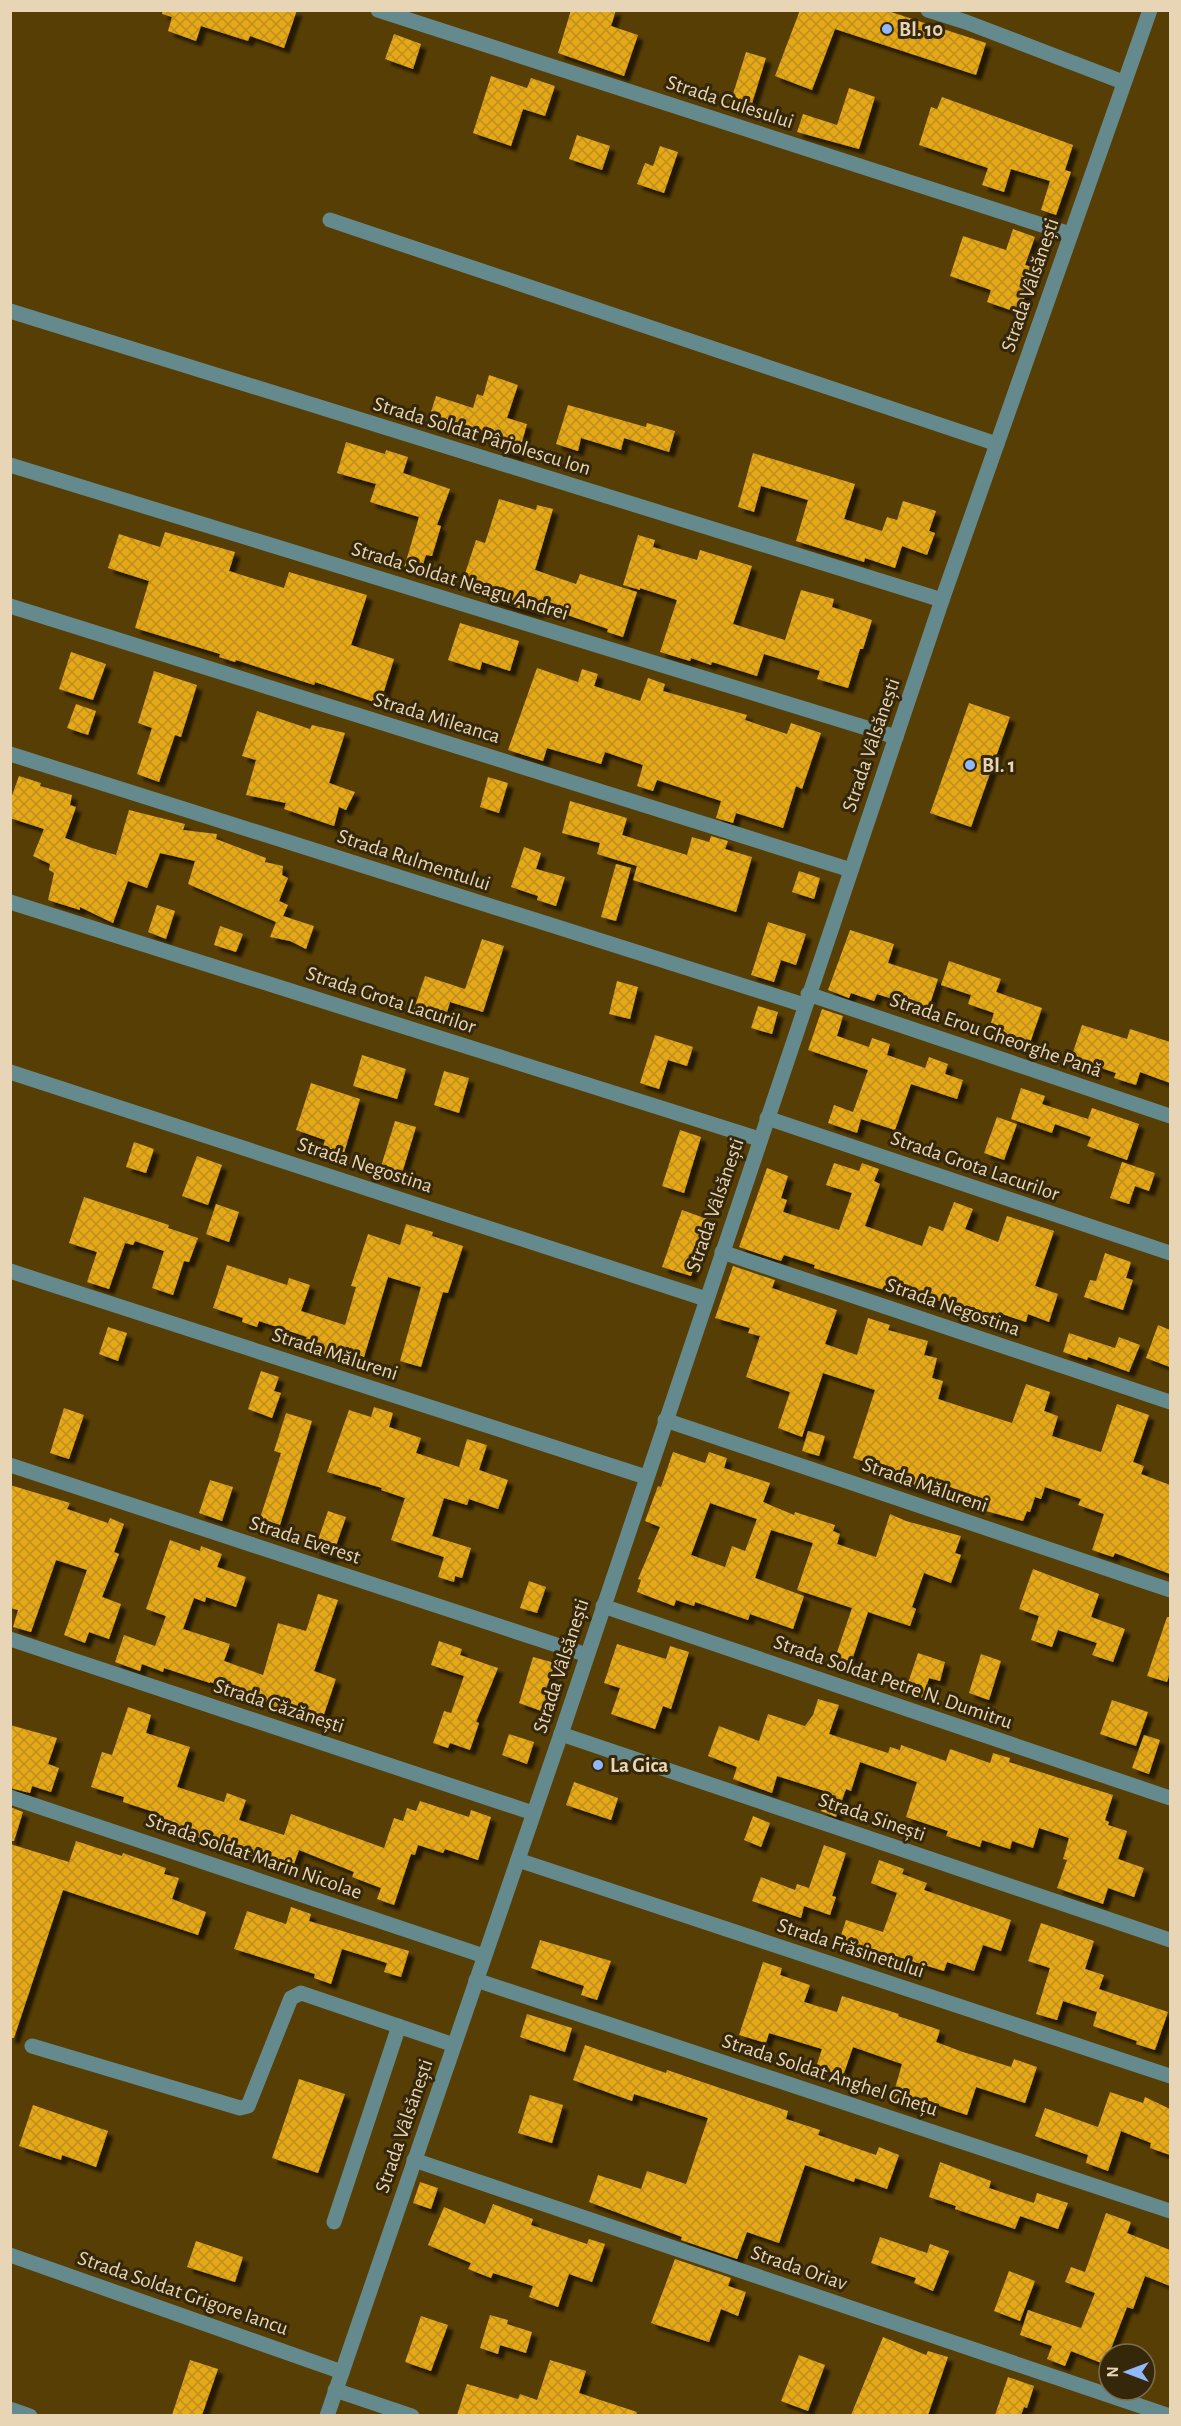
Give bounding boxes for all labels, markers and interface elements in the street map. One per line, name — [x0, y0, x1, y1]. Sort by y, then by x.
place label: Bl. 10 — [899, 19, 943, 40]
marker: Bl. 10 — [880, 22, 894, 36]
street label: Strada Culesului — [664, 72, 796, 132]
street label: Strada Vâlsănești — [997, 215, 1065, 355]
street label: Strada Soldat Pârjolescu Ion — [371, 393, 593, 479]
street label: Strada Soldat Neagu Andrei — [349, 538, 571, 624]
street label: Strada Vâlsănești — [838, 675, 906, 815]
street label: Strada Mileanca — [371, 689, 503, 747]
place label: Bl. 1 — [982, 755, 1015, 776]
marker: Bl. 1 — [963, 758, 977, 772]
street label: Strada Rulmentului — [335, 825, 493, 895]
street label: Strada Grota Lacurilor — [304, 963, 479, 1037]
street label: Strada Erou Gheorghe Pană — [887, 989, 1105, 1081]
street label: Strada Grota Lacurilor — [888, 1127, 1062, 1205]
street label: Strada Negostina — [295, 1133, 436, 1197]
street label: Strada Vâlsănești — [682, 1135, 750, 1275]
street label: Strada Negostina — [883, 1274, 1023, 1340]
street label: Strada Mălureni — [269, 1324, 401, 1384]
street label: Strada Mălureni — [860, 1454, 990, 1516]
street label: Strada Everest — [247, 1512, 363, 1568]
street label: Strada Vâlsănești — [529, 1596, 594, 1736]
street label: Strada Soldat Petre N. Dumitru — [771, 1631, 1015, 1733]
street label: Strada Căzănești — [211, 1675, 347, 1739]
place label: La Gica — [610, 1755, 668, 1776]
marker: La Gica — [591, 1758, 605, 1772]
street label: Strada Sinești — [815, 1789, 928, 1847]
street label: Strada Soldat Marin Nicolae — [143, 1809, 365, 1903]
street label: Strada Frăsinetului — [775, 1914, 927, 1982]
street label: Strada Soldat Anghel Ghețu — [719, 2030, 941, 2122]
street label: Strada Vâlsănești — [371, 2056, 439, 2196]
street label: Strada Oriav — [748, 2242, 850, 2294]
street label: Strada Soldat Grigore Iancu — [75, 2247, 291, 2339]
north arrow — [1097, 2342, 1157, 2402]
text: N — [1105, 2366, 1121, 2378]

